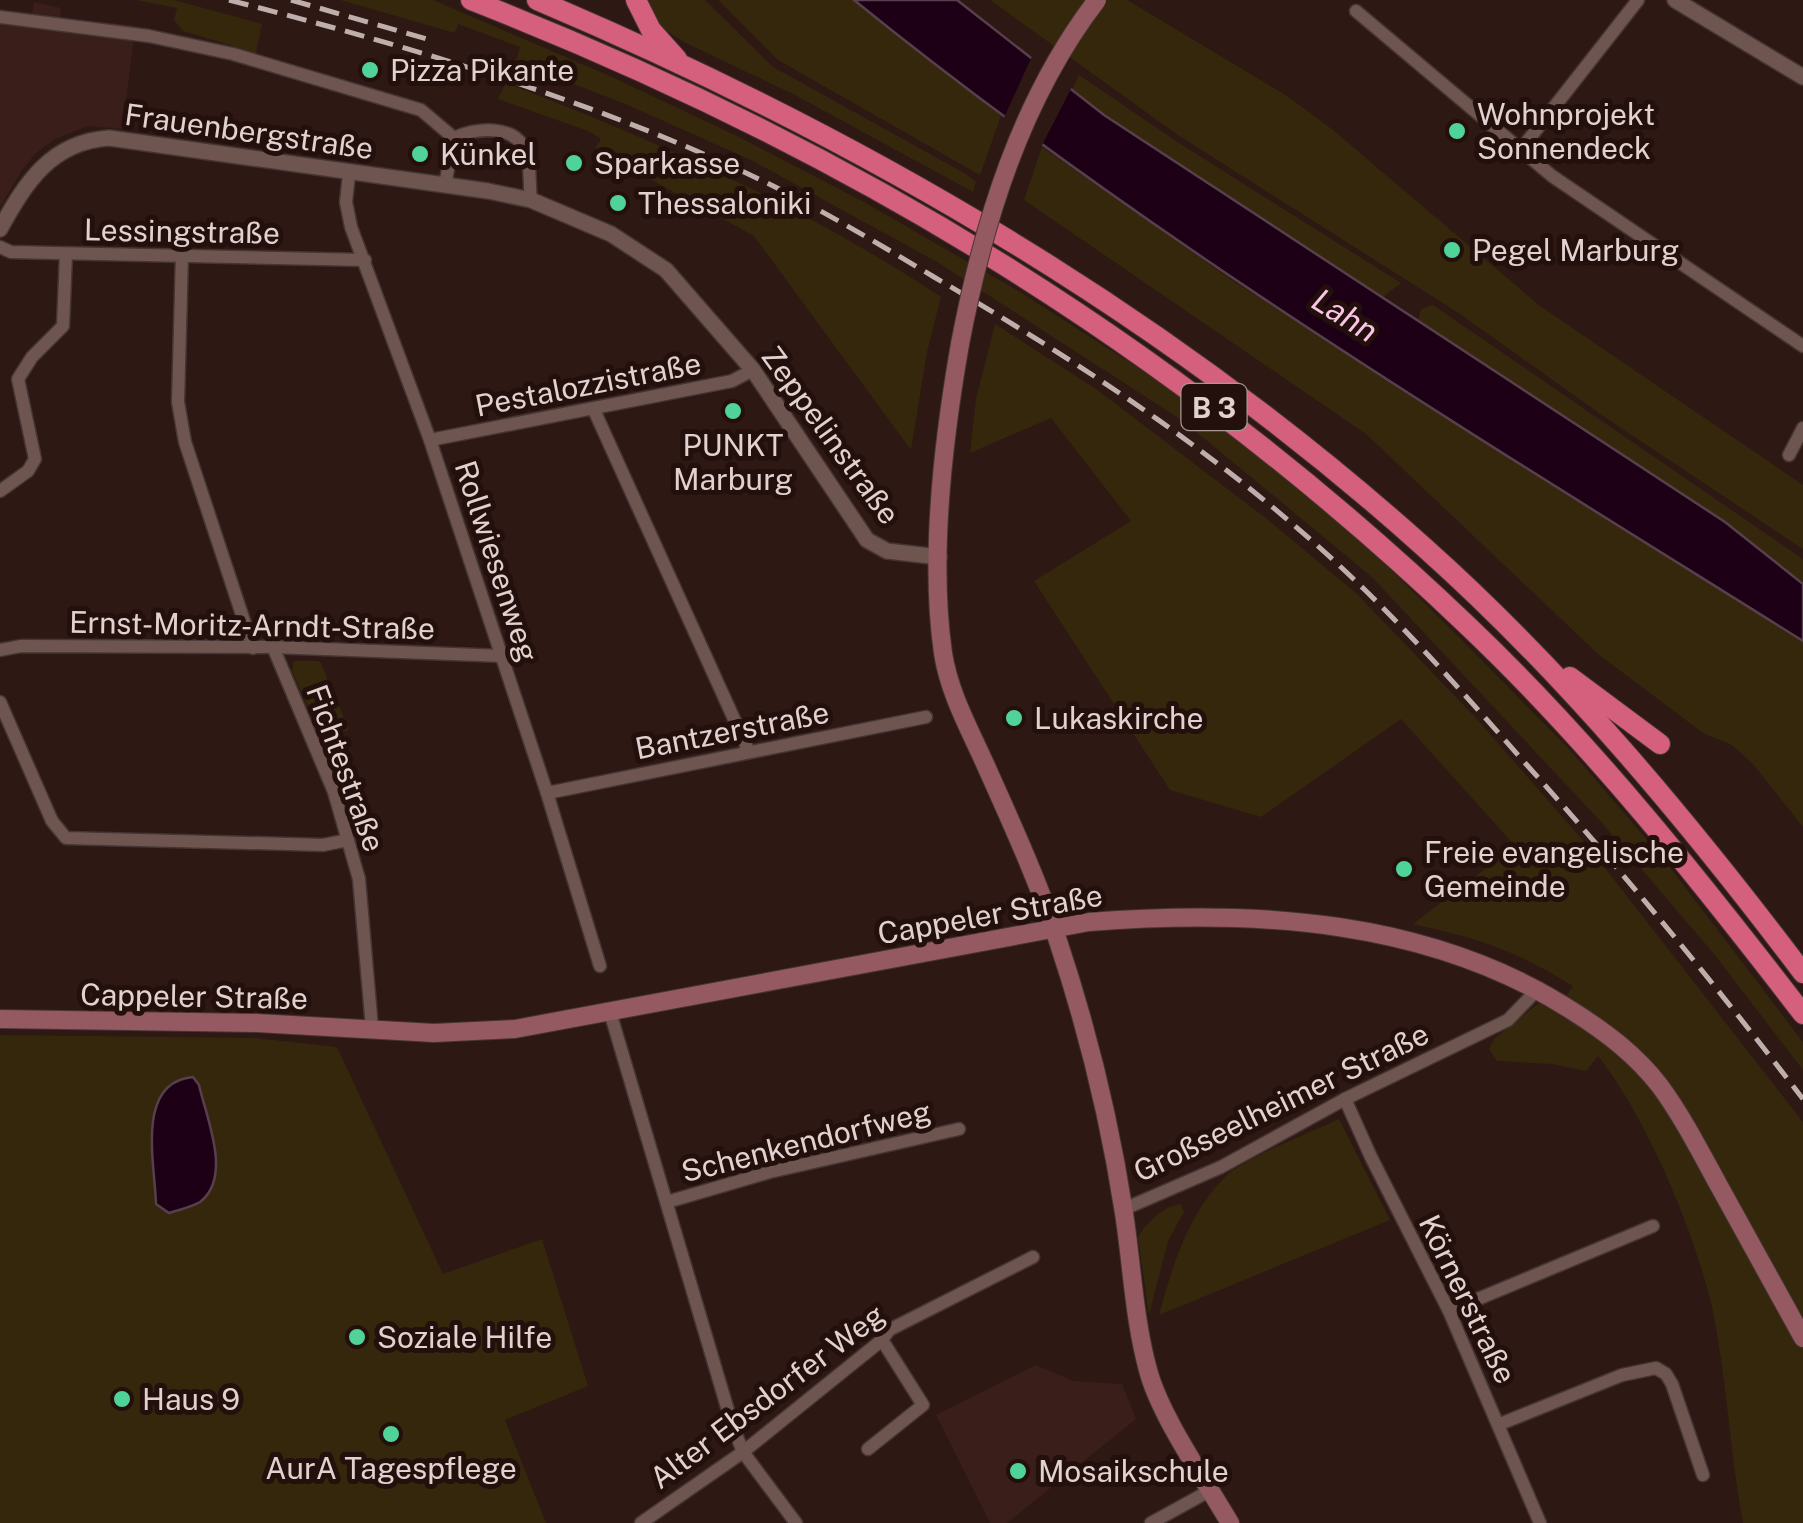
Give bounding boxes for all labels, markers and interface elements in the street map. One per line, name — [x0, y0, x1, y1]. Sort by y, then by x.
place label: Pizza Pikante — [390, 52, 574, 88]
marker: Pizza Pikante — [359, 59, 381, 81]
street label: Frauenbergstraße — [122, 96, 376, 166]
place label: Wohnprojekt Sonnendeck — [1477, 96, 1655, 166]
marker: Wohnprojekt Sonnendeck — [1446, 120, 1468, 142]
place label: Künkel — [440, 136, 537, 172]
marker: Künkel — [409, 143, 431, 165]
place label: Sparkasse — [594, 145, 740, 181]
marker: Sparkasse — [563, 152, 585, 174]
place label: Thessaloniki — [638, 185, 811, 221]
marker: Thessaloniki — [607, 192, 629, 214]
street label: Lessingstraße — [84, 211, 280, 251]
place label: Pegel Marburg — [1472, 232, 1679, 268]
marker: Pegel Marburg — [1441, 239, 1463, 261]
water label: Lahn — [1305, 281, 1385, 349]
street label: Zeppelinstraße — [754, 339, 908, 531]
street label: Pestalozzistraße — [472, 344, 704, 424]
road number: B 3 — [1182, 384, 1246, 430]
marker: PUNKT Marburg — [722, 400, 744, 422]
place label: PUNKT Marburg — [673, 427, 793, 497]
street label: Rollwiesenweg — [448, 456, 546, 666]
street label: Ernst-Moritz-Arndt-Straße — [69, 604, 435, 646]
street label: Fichtestraße — [299, 680, 393, 856]
street label: Bantzerstraße — [632, 694, 832, 766]
place label: Lukaskirche — [1034, 700, 1203, 736]
marker: Lukaskirche — [1003, 707, 1025, 729]
place label: Freie evangelische Gemeinde — [1424, 834, 1684, 904]
marker: Freie evangelische Gemeinde — [1393, 858, 1415, 880]
street label: Cappeler Straße — [875, 876, 1105, 952]
street label: Cappeler Straße — [80, 976, 308, 1016]
street label: Großseelheimer Straße — [1128, 1015, 1434, 1189]
street label: Schenkendorfweg — [678, 1093, 934, 1189]
street label: Körnerstraße — [1412, 1209, 1524, 1389]
street label: Alter Ebsdorfer Weg — [643, 1296, 891, 1496]
place label: Soziale Hilfe — [377, 1319, 552, 1355]
marker: Soziale Hilfe — [346, 1326, 368, 1348]
place label: Haus 9 — [142, 1381, 240, 1417]
marker: Haus 9 — [111, 1388, 133, 1410]
marker: AurA Tagespflege — [380, 1423, 402, 1445]
place label: AurA Tagespflege — [265, 1450, 517, 1486]
place label: Mosaikschule — [1038, 1453, 1229, 1489]
marker: Mosaikschule — [1007, 1460, 1029, 1482]

